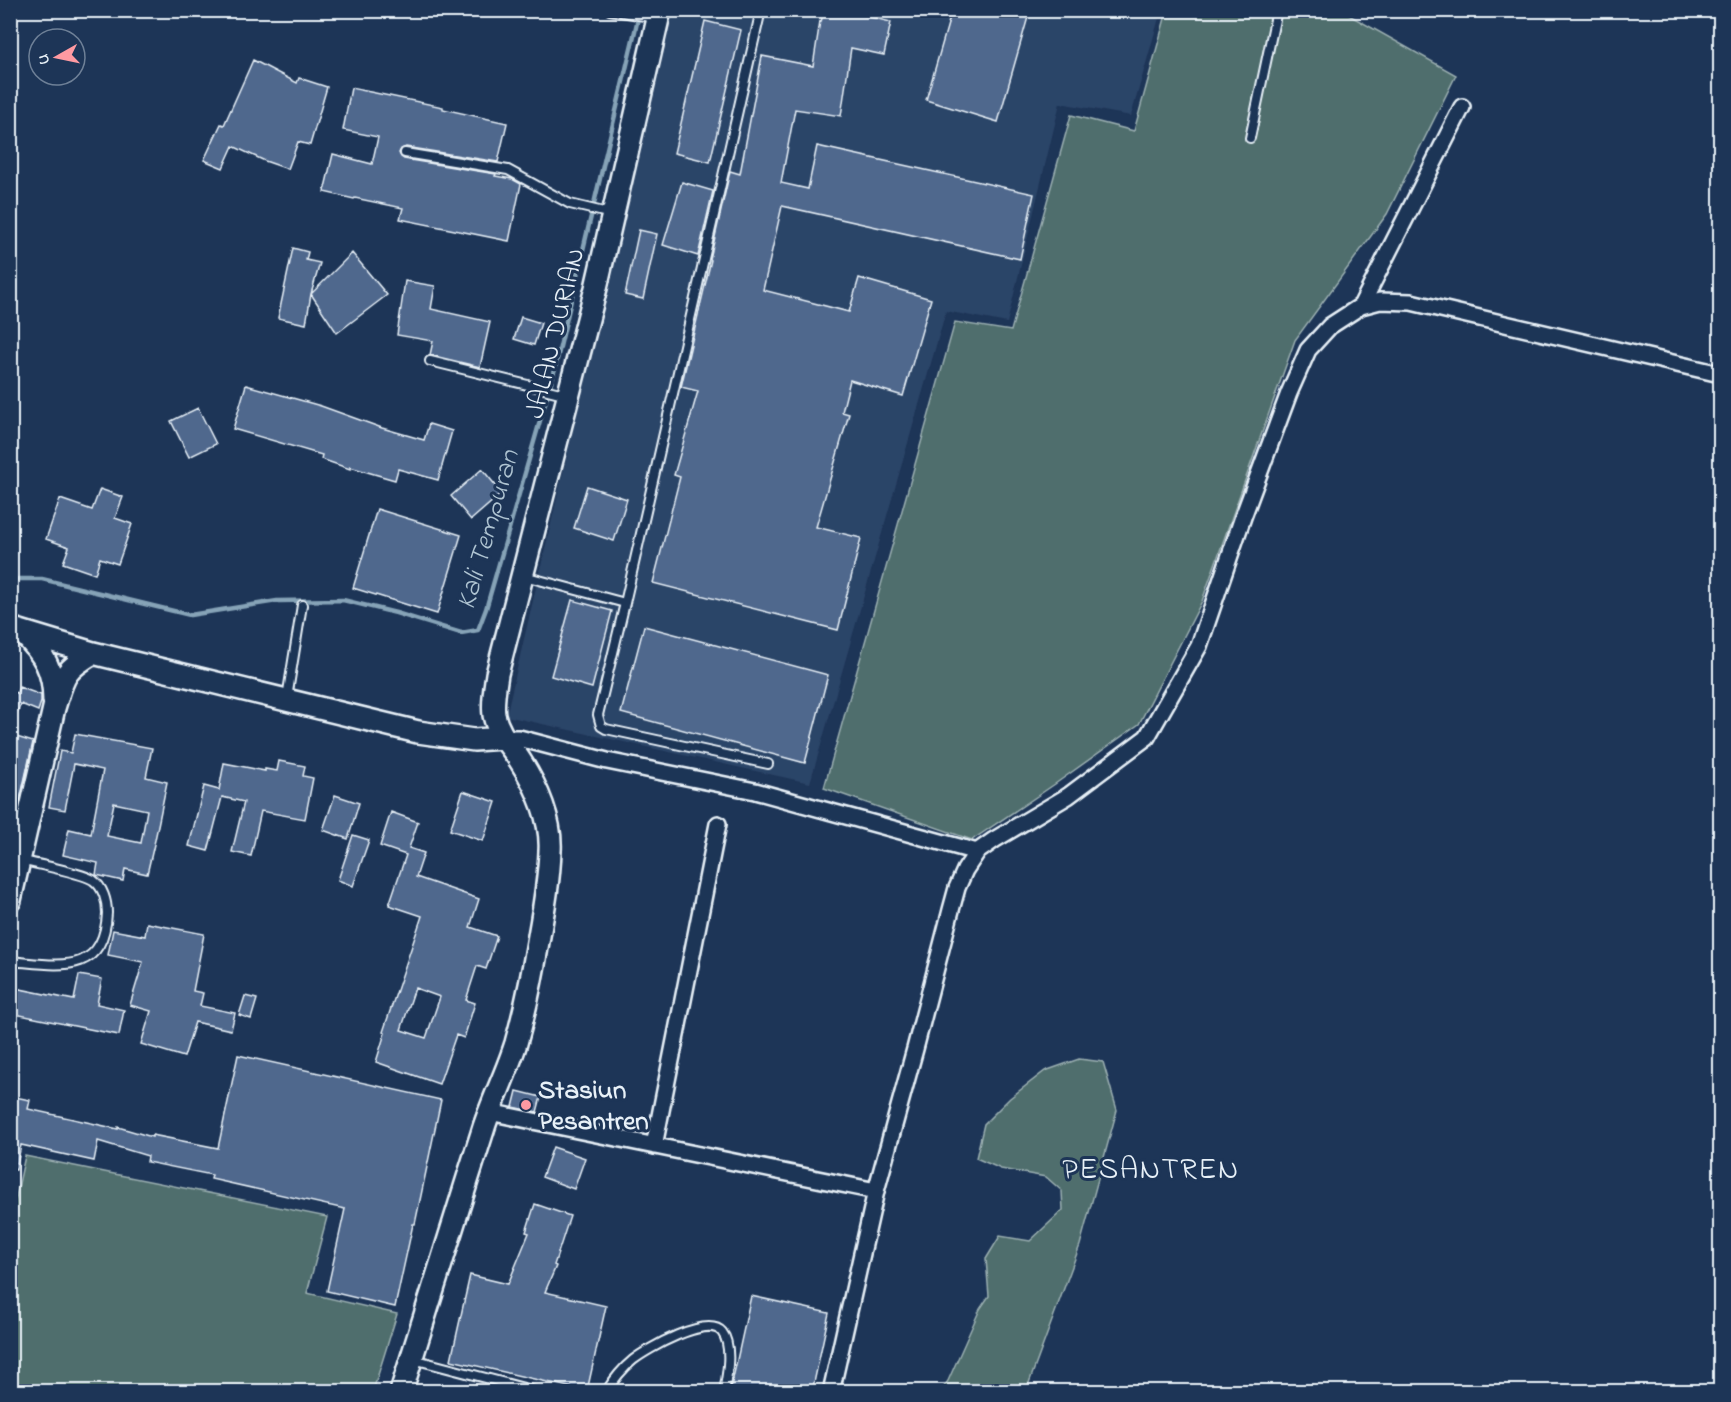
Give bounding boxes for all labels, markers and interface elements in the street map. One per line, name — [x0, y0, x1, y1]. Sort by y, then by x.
north arrow — [27, 27, 87, 87]
text: U — [32, 52, 57, 66]
street label: JALAN DURIAN — [516, 244, 596, 423]
water label: Kali Tempuran — [447, 444, 532, 615]
place label: Stasiun Pesantren — [538, 1072, 649, 1142]
marker: Stasiun Pesantren — [519, 1098, 533, 1112]
district label: PESANTREN — [1062, 1149, 1240, 1193]

